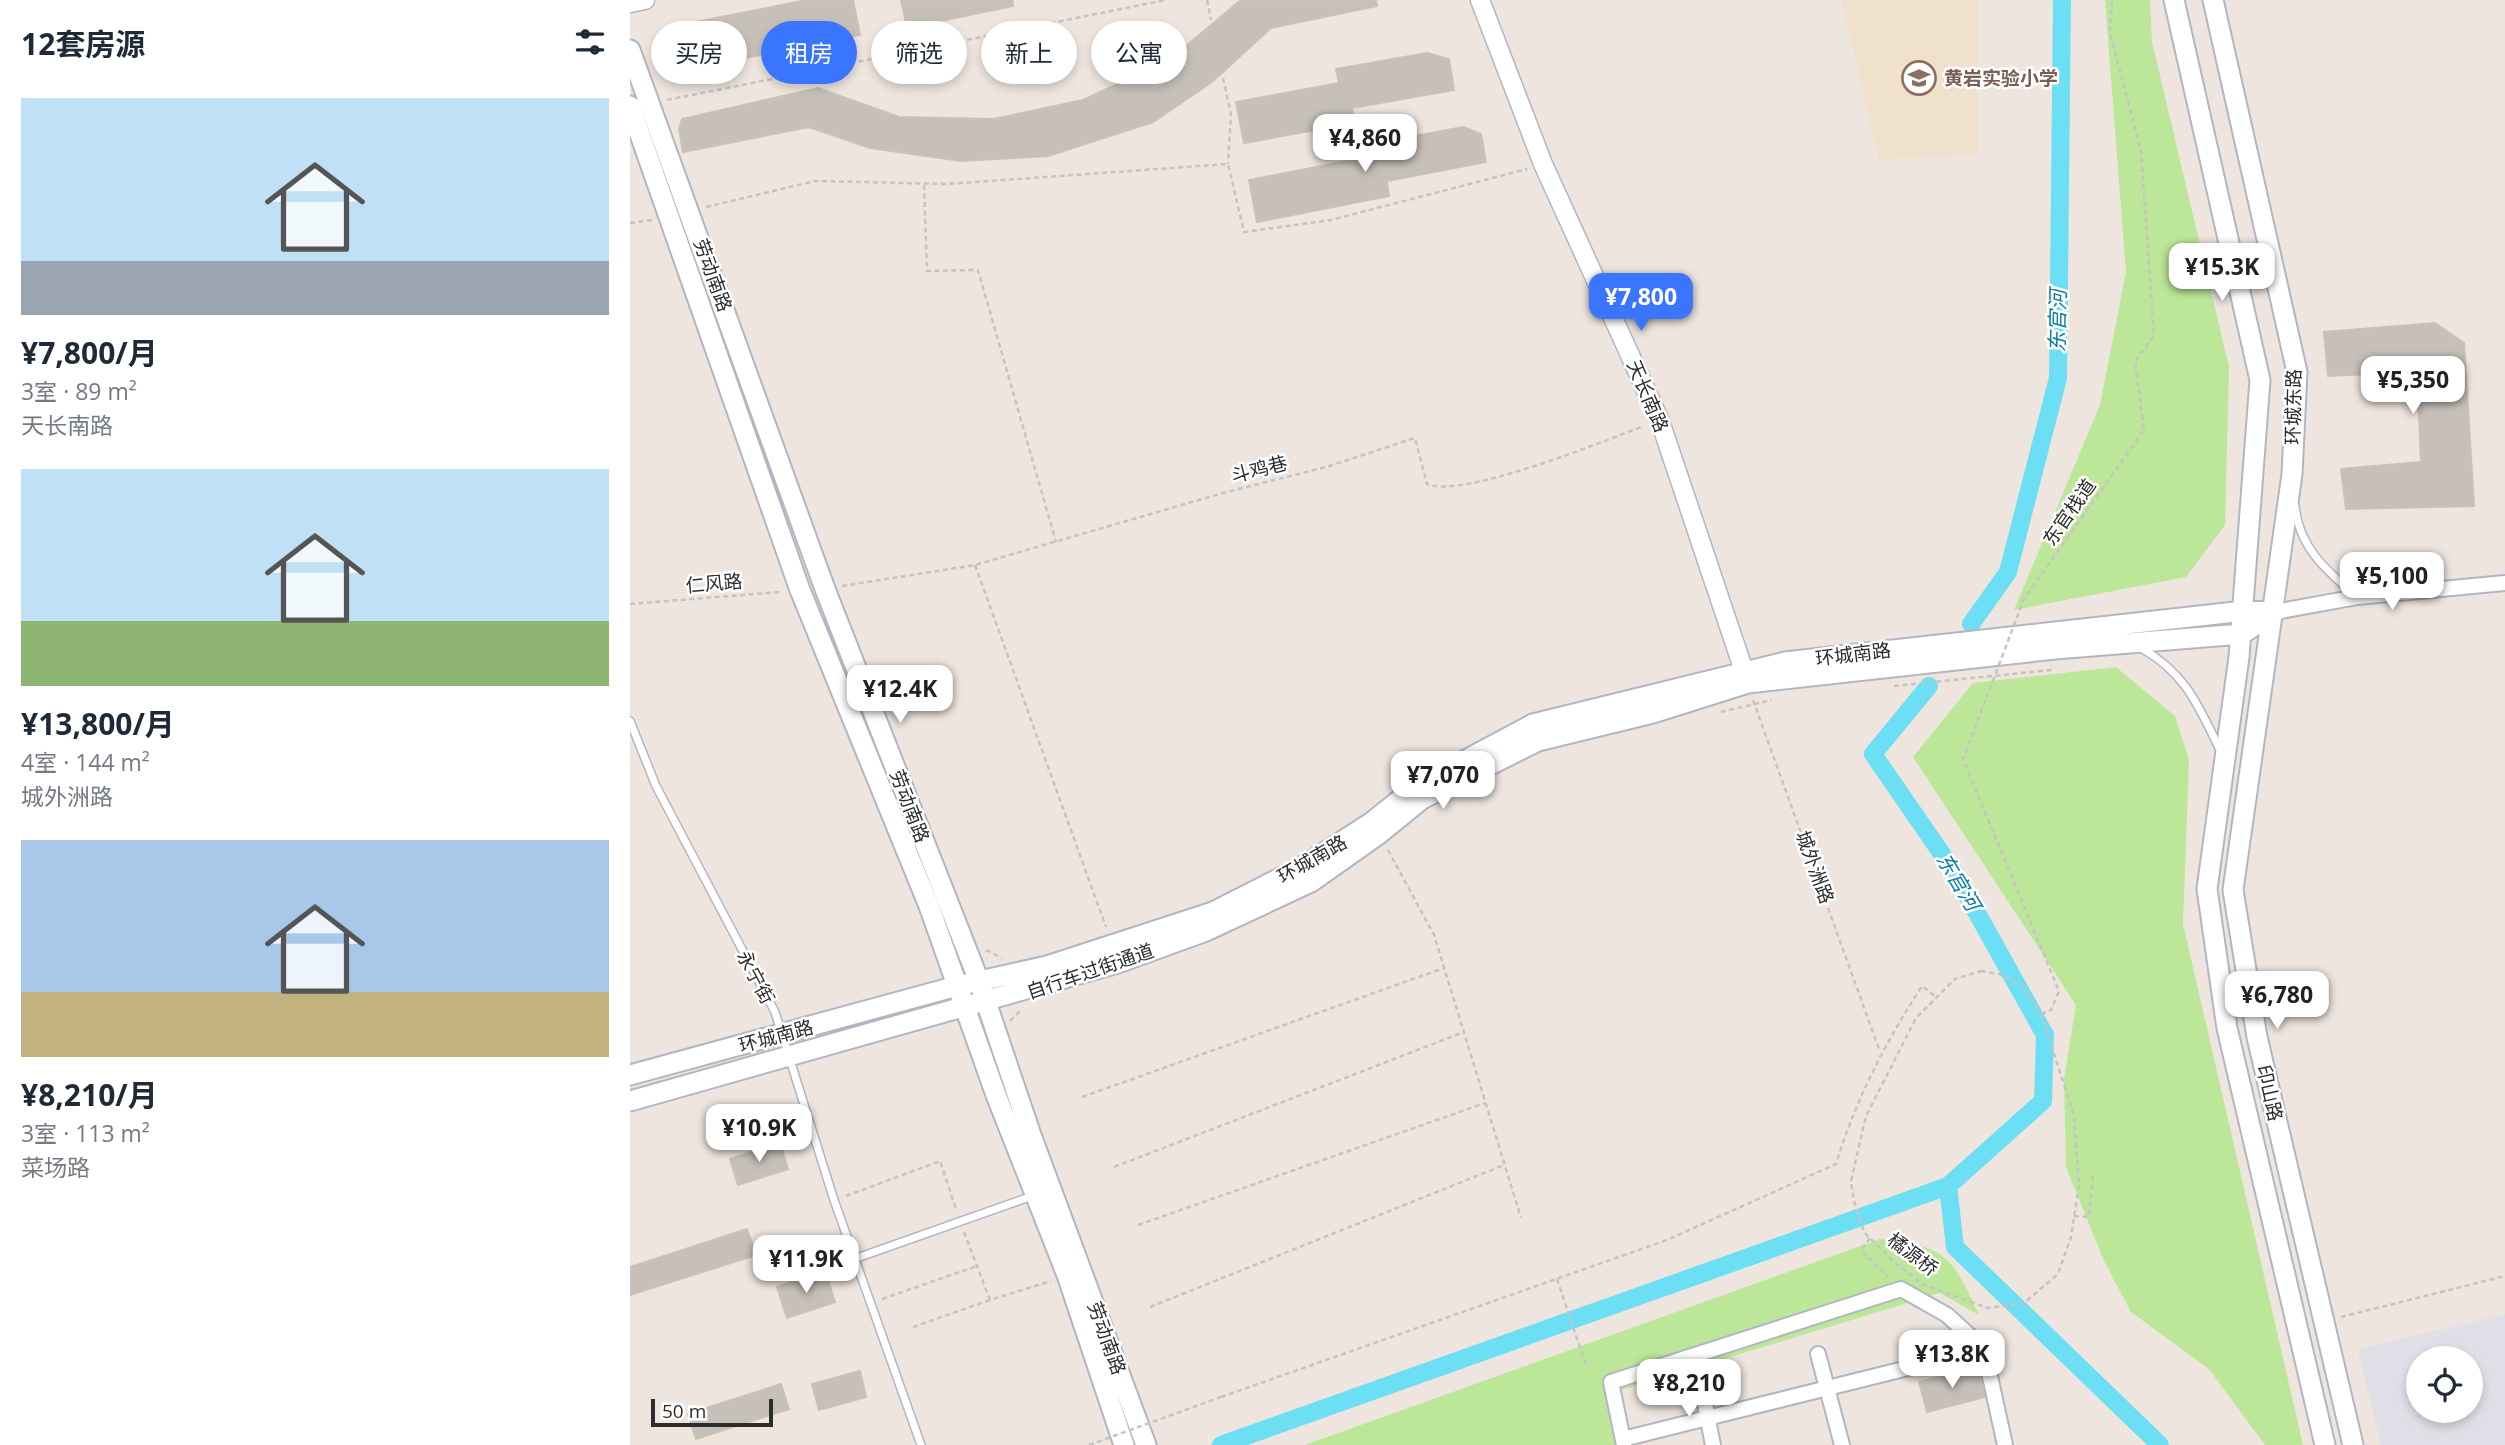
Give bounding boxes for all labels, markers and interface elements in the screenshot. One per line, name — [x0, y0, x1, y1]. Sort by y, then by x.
chip: 买房 — [651, 21, 747, 84]
chip: 租房 — [761, 21, 857, 84]
chip: 筛选 — [871, 21, 967, 84]
chip: 新上 — [981, 21, 1077, 84]
chip: 公寓 — [1091, 21, 1187, 84]
text: 12套房源 — [21, 23, 145, 64]
icon: filters — [571, 23, 609, 61]
school or university icon: 黄岩实验小学 — [1900, 59, 1938, 97]
place label: 黄岩实验小学 — [1944, 65, 2058, 91]
pin: ¥4,860 — [1308, 114, 1422, 174]
text: ¥4,860 — [1329, 121, 1401, 153]
icon: home — [252, 144, 378, 270]
street label: 劳动南路 — [688, 235, 738, 315]
pin: ¥15.3K — [2165, 244, 2279, 303]
text: ¥15.3K — [2185, 250, 2259, 282]
pin: ¥7,800 — [1584, 274, 1698, 333]
text: ¥7,800 — [1605, 280, 1677, 312]
water label: 东官河 — [2042, 285, 2072, 353]
text: ¥7,800/月 — [21, 332, 158, 373]
street label: 天长南路 — [1621, 356, 1675, 436]
pin: ¥5,350 — [2356, 356, 2470, 416]
text: ¥5,350 — [2377, 363, 2449, 395]
street label: 环城东路 — [2279, 369, 2307, 445]
text: 3室 · 89 m² — [21, 375, 137, 407]
text: 天长南路 — [21, 409, 113, 441]
street label: 斗鸡巷 — [1228, 449, 1290, 489]
street label: 东官栈道 — [2037, 473, 2101, 551]
icon: home — [252, 515, 378, 641]
pin: ¥5,100 — [2335, 552, 2449, 612]
text: ¥5,100 — [2356, 559, 2428, 591]
street label: 仁风路 — [684, 568, 744, 598]
street label: 环城南路 — [1814, 636, 1892, 672]
pin: ¥12.4K — [843, 666, 957, 725]
text: ¥12.4K — [863, 672, 937, 704]
text: ¥13,800/月 — [21, 703, 175, 744]
text: 4室 · 144 m² — [21, 746, 150, 778]
pin: ¥7,070 — [1386, 752, 1500, 811]
text: ¥7,070 — [1407, 758, 1479, 790]
street label: 劳动南路 — [884, 766, 936, 846]
text: 城外洲路 — [21, 780, 113, 812]
street label: 城外洲路 — [1790, 827, 1840, 907]
street label: 环城南路 — [1273, 829, 1351, 889]
water label: 东官河 — [1931, 847, 1989, 919]
icon: home — [252, 886, 378, 1012]
street label: 自行车过街通道 — [1023, 937, 1157, 1005]
street label: 永宁街 — [731, 946, 781, 1008]
pin: ¥6,780 — [2220, 972, 2334, 1031]
text: ¥6,780 — [2241, 978, 2313, 1010]
street label: 环城南路 — [736, 1014, 816, 1058]
street label: 印山路 — [2251, 1062, 2289, 1124]
text: ¥8,210/月 — [21, 1074, 158, 1115]
pin: ¥10.9K — [702, 1104, 816, 1164]
text: ¥10.9K — [722, 1111, 796, 1143]
text: 3室 · 113 m² — [21, 1117, 150, 1149]
text: 菜场路 — [21, 1151, 90, 1183]
street label: 橘源桥 — [1882, 1226, 1944, 1282]
pin: ¥11.9K — [749, 1236, 863, 1295]
text: ¥11.9K — [769, 1242, 843, 1274]
street label: 劳动南路 — [1082, 1298, 1132, 1378]
pin: ¥13.8K — [1895, 1330, 2009, 1390]
text: ¥13.8K — [1915, 1337, 1989, 1369]
map controls — [2406, 1346, 2483, 1423]
button: locate — [2406, 1346, 2483, 1423]
pin: ¥8,210 — [1632, 1360, 1746, 1419]
text: ¥8,210 — [1653, 1366, 1725, 1398]
scale bar — [651, 1396, 774, 1428]
text: 50 m — [662, 1398, 706, 1424]

